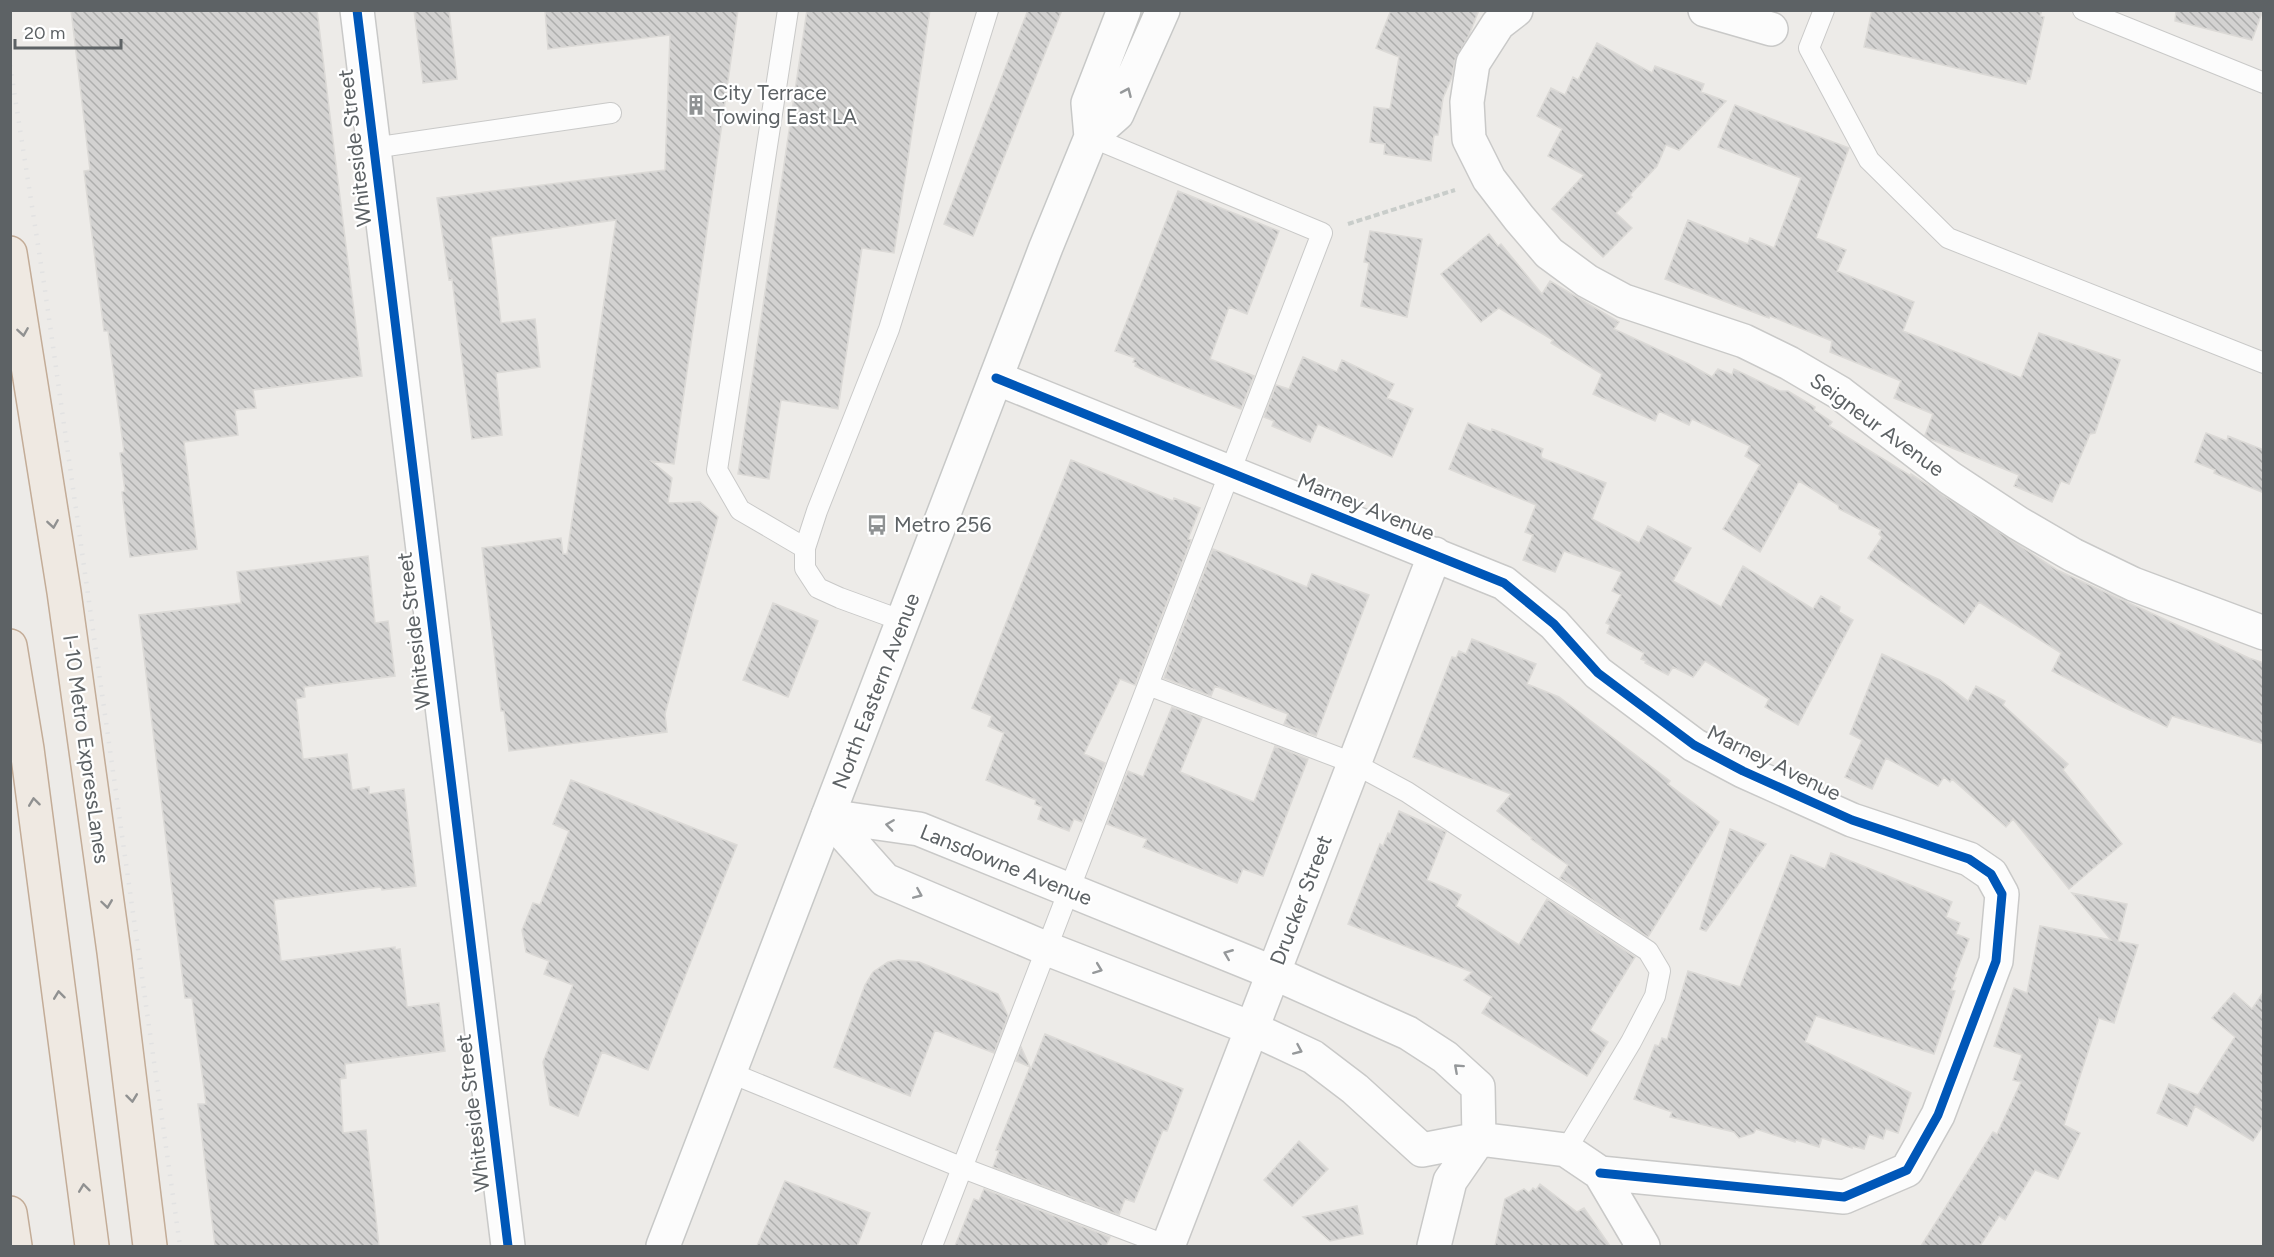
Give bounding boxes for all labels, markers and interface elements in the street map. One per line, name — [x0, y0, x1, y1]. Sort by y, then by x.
scale bar — [15, 12, 122, 50]
text: 20 m — [24, 22, 65, 44]
street label: Whiteside Street — [332, 68, 377, 228]
place label: City Terrace Towing East LA — [713, 80, 857, 129]
one-way arrow — [1120, 88, 1132, 99]
building icon: City Terrace Towing East LA — [684, 93, 708, 117]
one-way arrow — [16, 326, 29, 336]
street label: Seigneur Avenue — [1805, 368, 1949, 482]
street label: Marney Avenue — [1294, 468, 1438, 545]
place label: Metro 256 — [894, 512, 991, 537]
bus stop icon: Metro 256 — [865, 513, 889, 537]
one-way arrow — [47, 520, 59, 529]
street label: Whiteside Street — [391, 551, 436, 711]
street label: North Eastern Avenue — [827, 589, 924, 792]
street label: I-10 Metro ExpressLanes — [58, 633, 115, 865]
street label: Marney Avenue — [1703, 719, 1845, 806]
one-way arrow — [29, 797, 41, 806]
one-way arrow — [885, 819, 894, 831]
street label: Lansdowne Avenue — [917, 819, 1096, 910]
street label: Drucker Street — [1264, 831, 1337, 968]
one-way arrow — [911, 887, 922, 899]
one-way arrow — [101, 900, 113, 909]
one-way arrow — [1223, 949, 1234, 961]
one-way arrow — [1092, 962, 1103, 974]
one-way arrow — [53, 990, 66, 1000]
street label: Whiteside Street — [450, 1033, 495, 1193]
one-way arrow — [1292, 1042, 1303, 1054]
one-way arrow — [1454, 1064, 1465, 1075]
one-way arrow — [125, 1093, 138, 1102]
one-way arrow — [78, 1184, 91, 1193]

